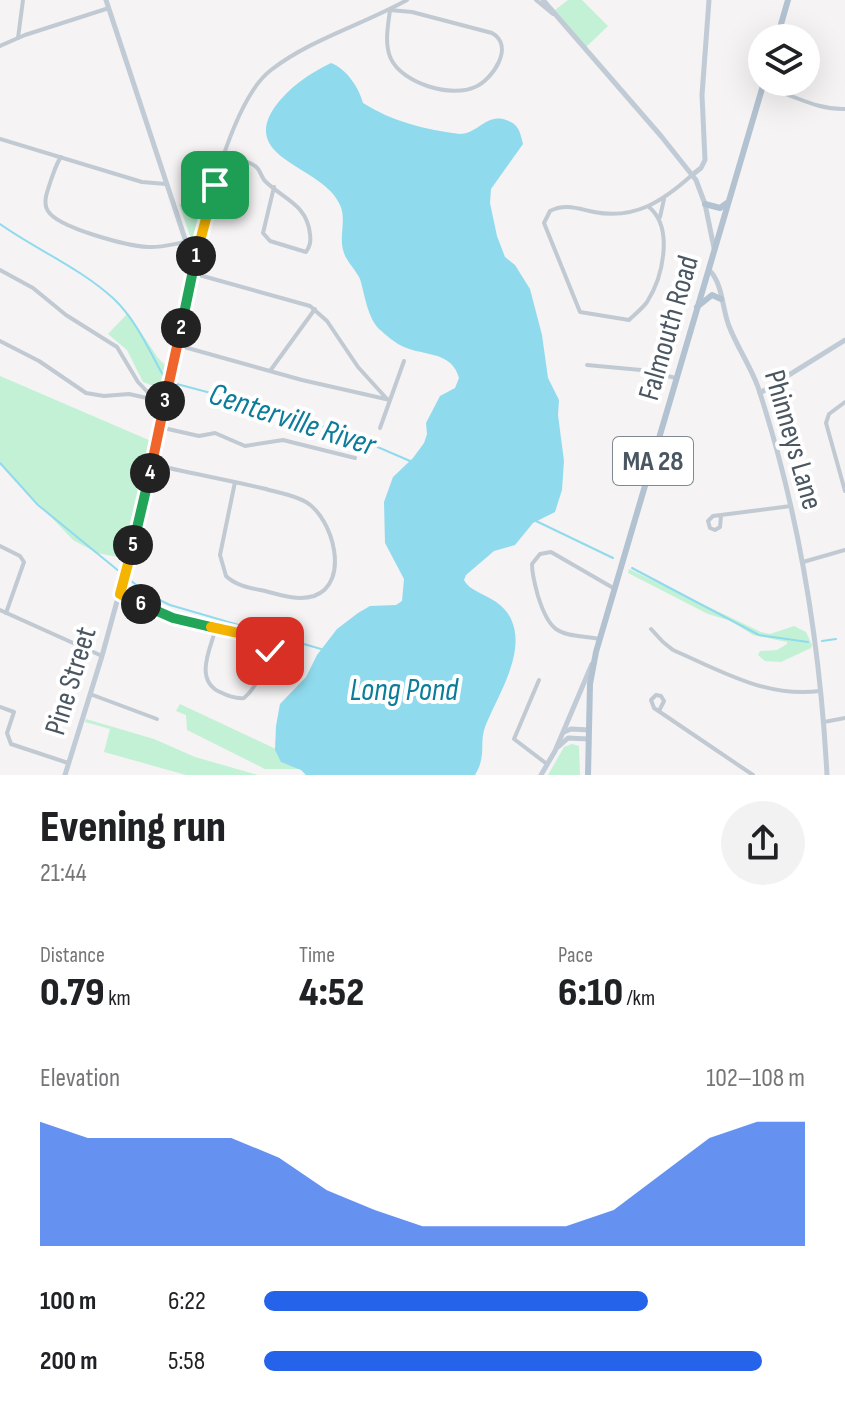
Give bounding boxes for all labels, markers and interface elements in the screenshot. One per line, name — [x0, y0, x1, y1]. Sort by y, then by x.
map controls — [748, 24, 820, 96]
button: layers — [748, 24, 820, 96]
pin — [181, 151, 249, 219]
icon: arrive — [193, 163, 237, 207]
pin: 1 — [176, 236, 216, 276]
text: 1 — [192, 242, 200, 269]
street label: Falmouth Road — [631, 251, 707, 405]
pin: 2 — [161, 308, 201, 348]
text: 2 — [176, 314, 186, 341]
street label: Phinneys Lane — [756, 366, 830, 514]
water label: Centerville River — [204, 375, 381, 466]
pin: 3 — [145, 381, 185, 421]
text: 3 — [160, 387, 170, 414]
road number: MA 28 — [613, 437, 693, 485]
pin: 4 — [130, 453, 170, 493]
text: 4 — [145, 459, 155, 486]
pin: 5 — [113, 525, 153, 565]
text: 5 — [128, 531, 138, 558]
pin: 6 — [121, 584, 161, 624]
text: 6 — [136, 590, 146, 617]
pin — [236, 617, 304, 685]
street label: Pine Street — [38, 623, 104, 739]
icon: check — [248, 629, 292, 673]
water label: Long Pond — [350, 671, 459, 710]
text: Evening run — [40, 801, 226, 854]
button: share — [721, 801, 805, 885]
text: 21:44 — [40, 858, 87, 889]
text: Distance — [40, 942, 105, 969]
text: Time — [299, 942, 335, 969]
text: Pace — [558, 942, 593, 969]
text: 0.79 — [40, 969, 105, 1017]
text: 4:52 — [299, 969, 364, 1017]
text: 6:10 — [558, 969, 623, 1017]
text: km — [105, 985, 131, 1012]
text: /km — [623, 985, 655, 1012]
text: Elevation — [40, 1063, 120, 1094]
text: 102–108 m — [706, 1063, 805, 1094]
text: 100 m — [40, 1286, 96, 1317]
text: 6:22 — [168, 1286, 206, 1317]
text: 200 m — [40, 1346, 97, 1377]
text: 5:58 — [168, 1346, 205, 1377]

